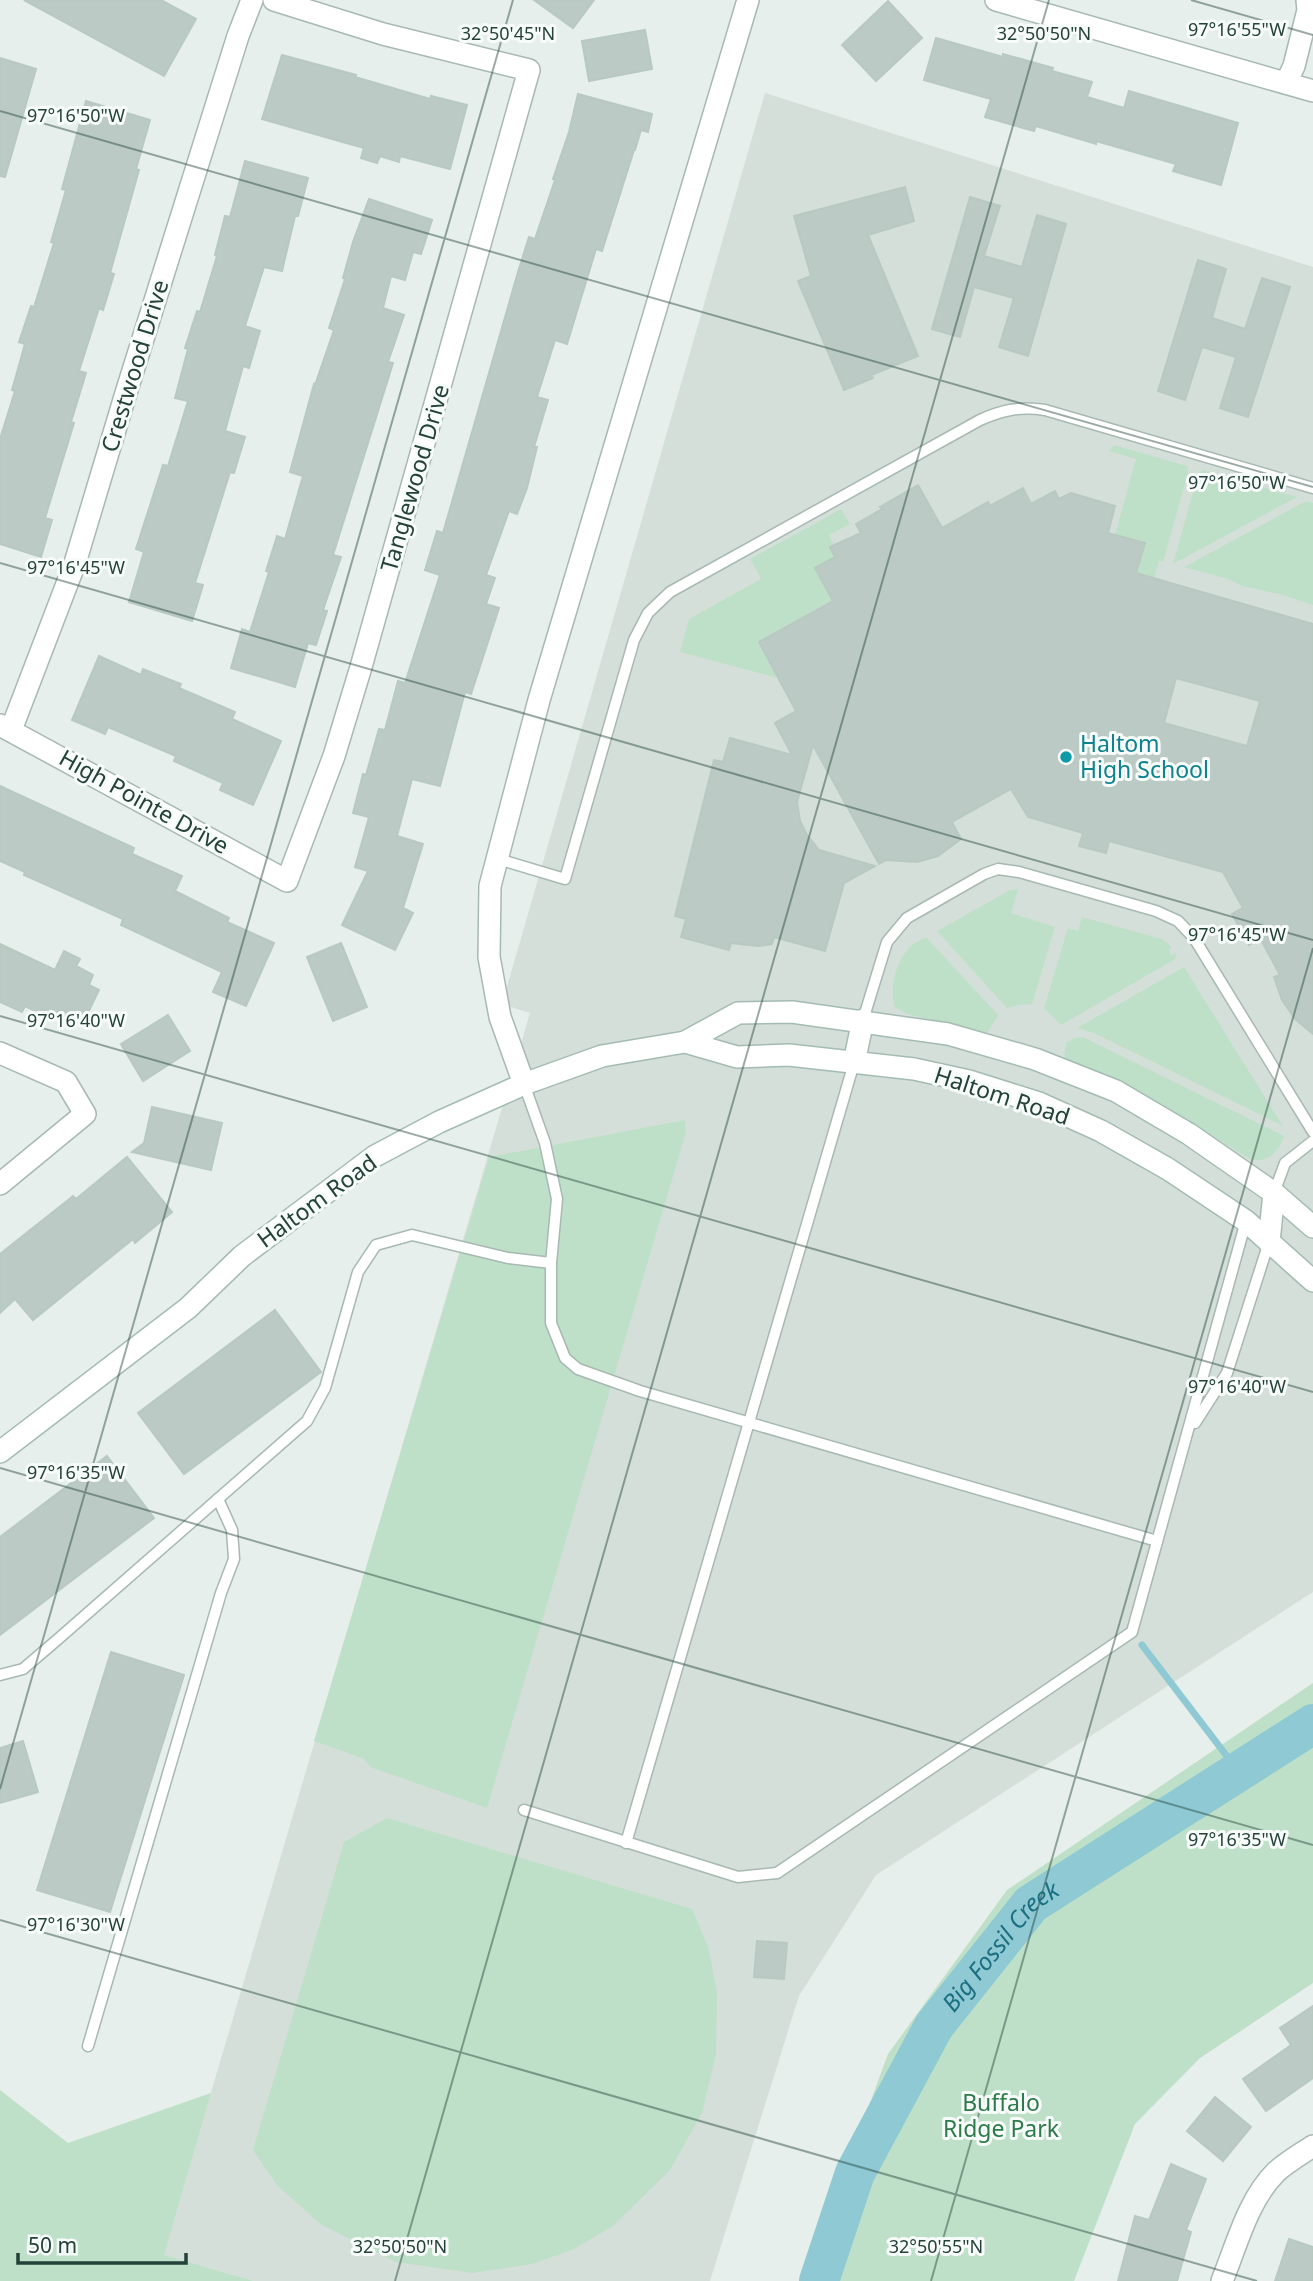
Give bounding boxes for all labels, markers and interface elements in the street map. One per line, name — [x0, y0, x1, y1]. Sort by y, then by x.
text: 97°16'55"W — [1188, 17, 1286, 41]
text: 32°50'45"N — [461, 21, 555, 45]
text: 32°50'50"N — [997, 21, 1091, 45]
text: 97°16'50"W — [27, 103, 125, 127]
street label: Crestwood Drive — [93, 276, 175, 456]
street label: Tanglewood Drive — [372, 380, 456, 575]
text: 97°16'50"W — [1188, 470, 1286, 494]
text: 97°16'45"W — [27, 555, 125, 579]
place label: Haltom High School — [1080, 727, 1209, 785]
street label: High Pointe Drive — [54, 741, 235, 861]
marker: Haltom High School — [1058, 749, 1074, 765]
text: 97°16'45"W — [1188, 922, 1286, 946]
text: 97°16'40"W — [27, 1008, 125, 1032]
street label: Haltom Road — [930, 1058, 1074, 1132]
street label: Haltom Road — [250, 1146, 383, 1255]
text: 97°16'40"W — [1188, 1374, 1286, 1398]
text: 97°16'35"W — [27, 1460, 125, 1484]
text: 97°16'35"W — [1188, 1827, 1286, 1851]
water label: Big Fossil Creek — [934, 1872, 1066, 2018]
text: 97°16'30"W — [27, 1912, 125, 1936]
park label: Buffalo Ridge Park — [943, 2086, 1060, 2144]
scale bar — [18, 2222, 186, 2266]
text: 50 m — [28, 2231, 77, 2259]
text: 32°50'50"N — [353, 2234, 447, 2258]
text: 32°50'55"N — [889, 2234, 983, 2258]

